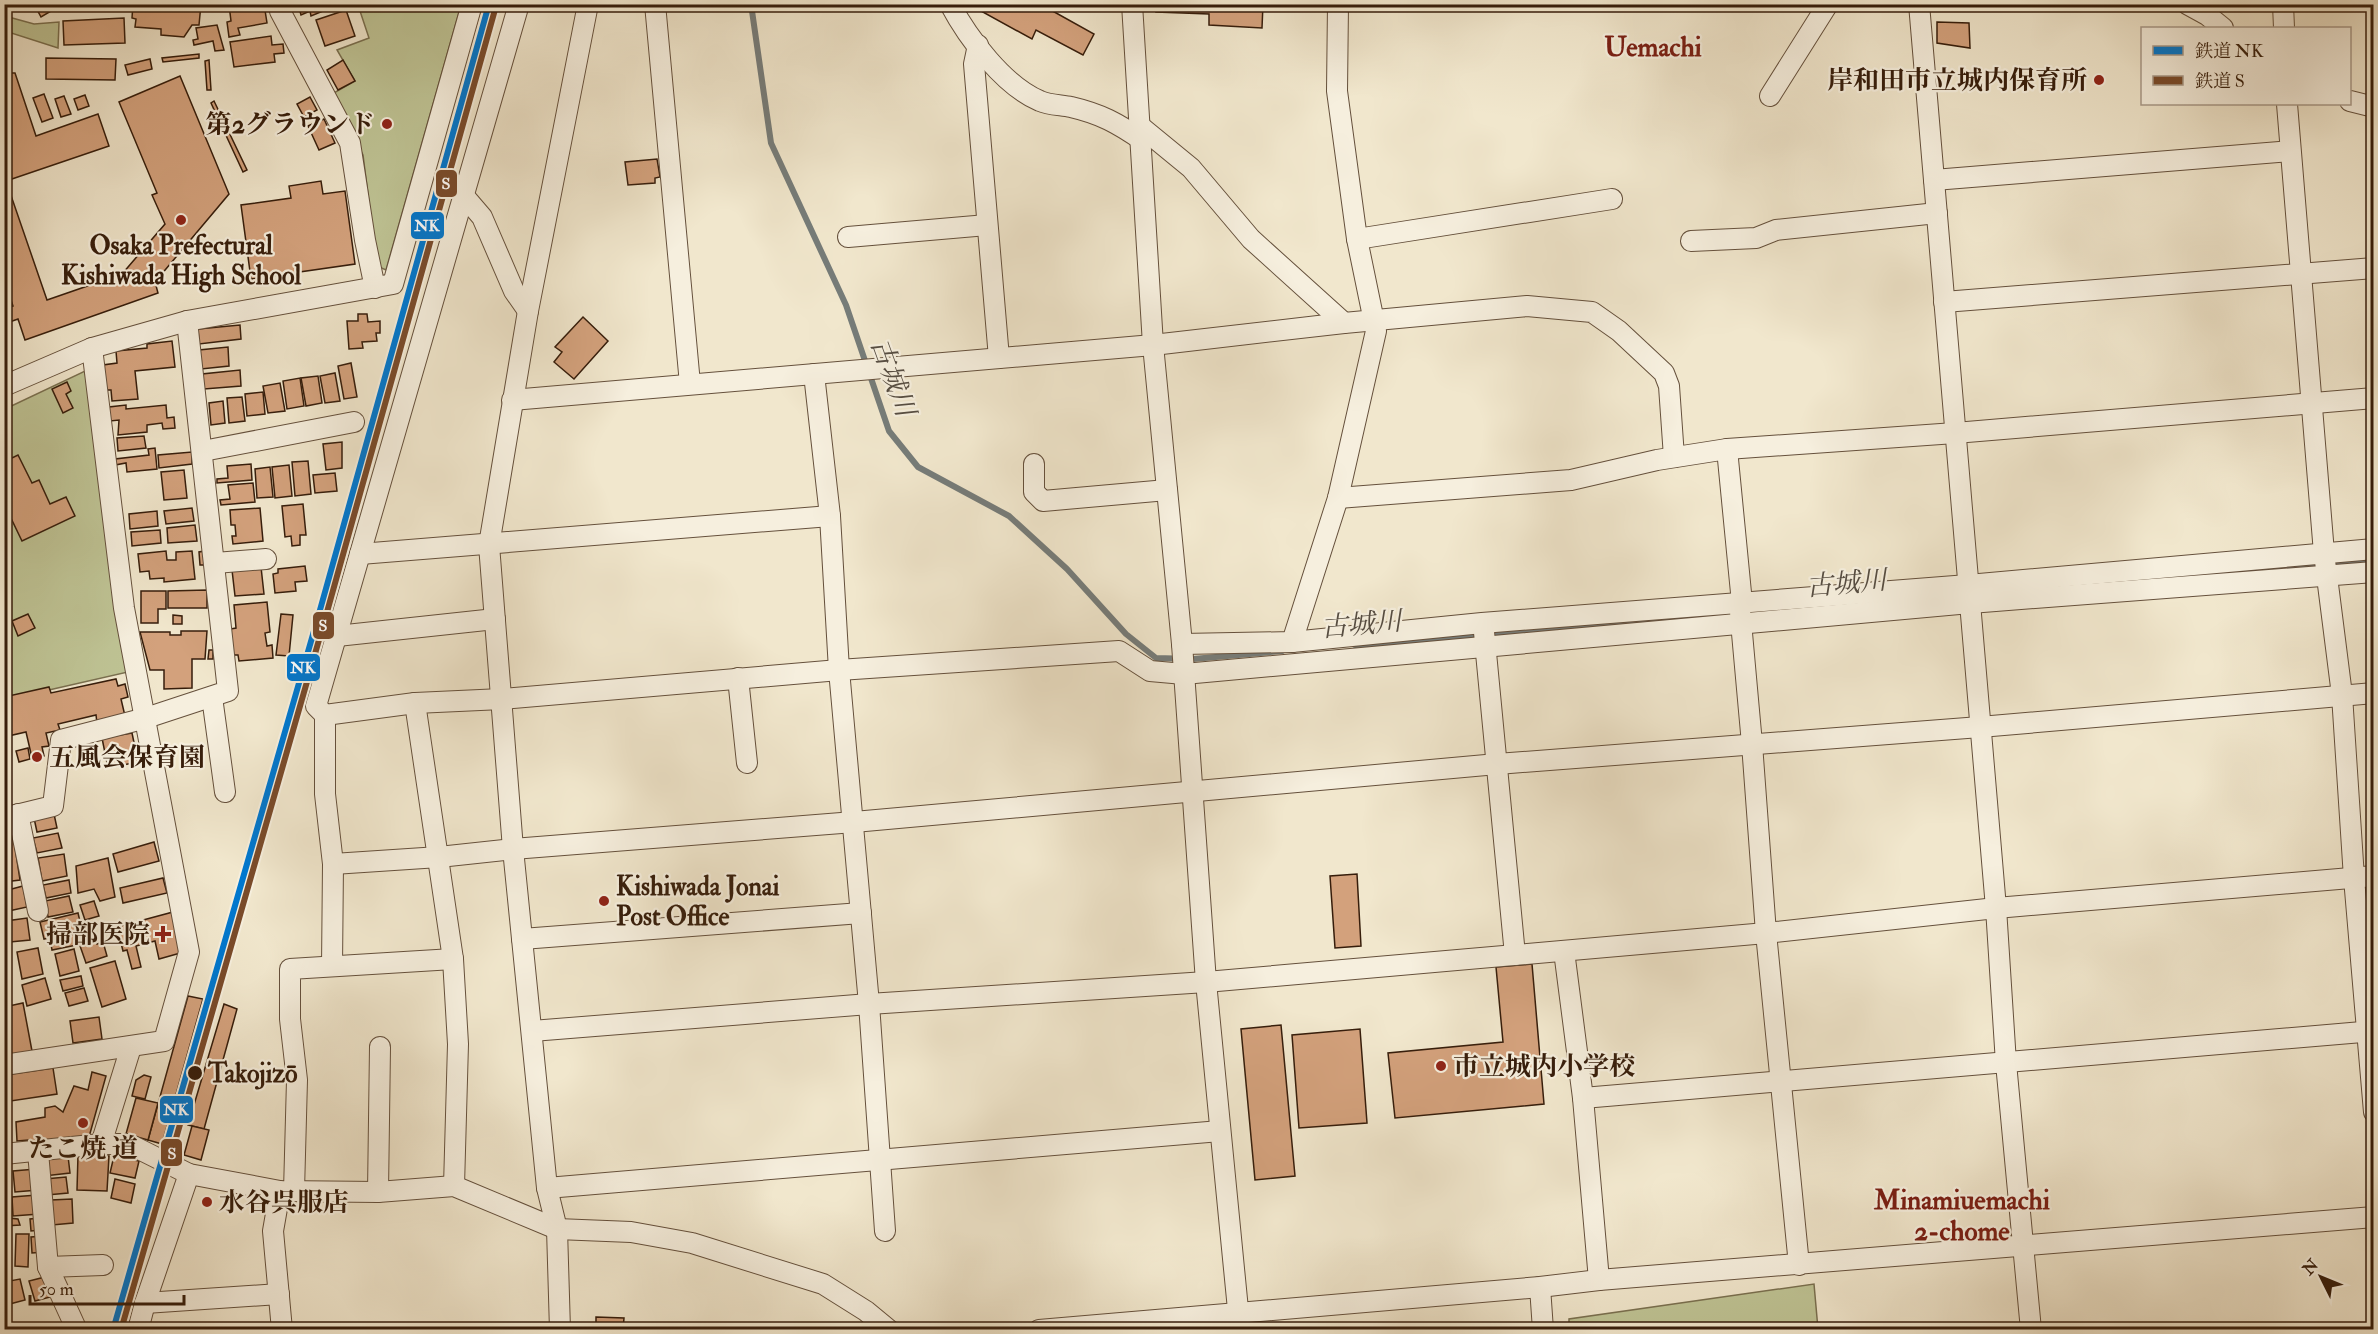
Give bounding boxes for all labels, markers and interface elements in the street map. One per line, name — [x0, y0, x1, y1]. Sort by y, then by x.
legend — [2141, 27, 2351, 105]
district label: Uemachi — [1604, 31, 1702, 64]
text: 鉄道 NK — [2195, 40, 2264, 63]
place label: 岸和田市立城内保育所 — [1827, 65, 2087, 97]
text: 鉄道 S — [2195, 70, 2245, 93]
marker: 岸和田市立城内保育所 — [2092, 73, 2106, 87]
place label: 第2グラウンド — [206, 109, 375, 141]
marker: 第2グラウンド — [380, 117, 394, 131]
line badge: S — [435, 169, 458, 198]
text: S — [442, 174, 451, 194]
line badge: NK — [410, 211, 445, 240]
marker: Osaka Prefectural Kishiwada High School — [174, 213, 188, 227]
text: NK — [413, 216, 441, 236]
place label: Osaka Prefectural Kishiwada High School — [61, 230, 301, 293]
water label: 古城川 — [863, 333, 923, 424]
water label: 古城川 — [1804, 563, 1891, 603]
water label: 古城川 — [1319, 604, 1406, 644]
line badge: S — [312, 611, 335, 640]
text: S — [319, 616, 328, 636]
line badge: NK — [286, 653, 321, 682]
text: NK — [289, 658, 317, 678]
place label: 五風会保育園 — [49, 742, 205, 774]
marker: 五風会保育園 — [30, 750, 44, 764]
place label: Kishiwada Jonai Post Office — [616, 871, 780, 933]
marker: Kishiwada Jonai Post Office — [597, 894, 611, 908]
place label: 掃部医院 — [46, 919, 150, 951]
marker: 掃部医院 — [154, 925, 172, 943]
place label: 市立城内小学校 — [1453, 1051, 1635, 1083]
place label: Takojizō — [207, 1058, 298, 1090]
marker: 市立城内小学校 — [1434, 1059, 1448, 1073]
marker: Takojizō — [186, 1064, 204, 1082]
line badge: NK — [159, 1095, 194, 1124]
text: NK — [162, 1100, 190, 1120]
marker: たこ焼 道 — [76, 1116, 90, 1130]
place label: たこ焼 道 — [28, 1133, 138, 1165]
line badge: S — [160, 1138, 183, 1167]
text: S — [168, 1144, 177, 1164]
district label: Minamiuemachi 2-chome — [1873, 1184, 2050, 1248]
place label: 水谷呉服店 — [219, 1187, 349, 1219]
marker: 水谷呉服店 — [200, 1195, 214, 1209]
north arrow — [2291, 1247, 2351, 1307]
text: N — [2298, 1255, 2323, 1280]
scale bar — [30, 1268, 184, 1306]
text: 50 m — [39, 1278, 74, 1301]

